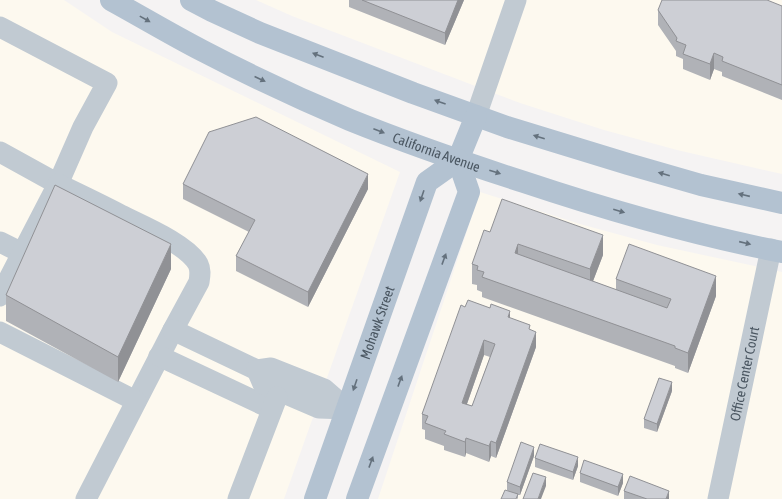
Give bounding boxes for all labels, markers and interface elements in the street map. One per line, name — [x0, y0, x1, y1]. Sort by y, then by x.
one-way arrow — [139, 16, 151, 22]
one-way arrow — [312, 52, 324, 58]
one-way arrow — [255, 76, 266, 82]
one-way arrow — [433, 99, 445, 105]
one-way arrow — [374, 129, 386, 135]
street label: California Avenue — [391, 129, 482, 175]
one-way arrow — [533, 134, 545, 140]
one-way arrow — [489, 169, 501, 175]
one-way arrow — [658, 171, 670, 177]
one-way arrow — [419, 191, 425, 203]
one-way arrow — [738, 191, 750, 197]
one-way arrow — [613, 208, 625, 214]
one-way arrow — [739, 241, 751, 247]
one-way arrow — [442, 253, 448, 265]
street label: Mohawk Street — [357, 284, 398, 361]
street label: Office Center Court — [727, 325, 762, 422]
one-way arrow — [397, 375, 403, 387]
one-way arrow — [352, 379, 358, 391]
one-way arrow — [368, 456, 374, 468]

